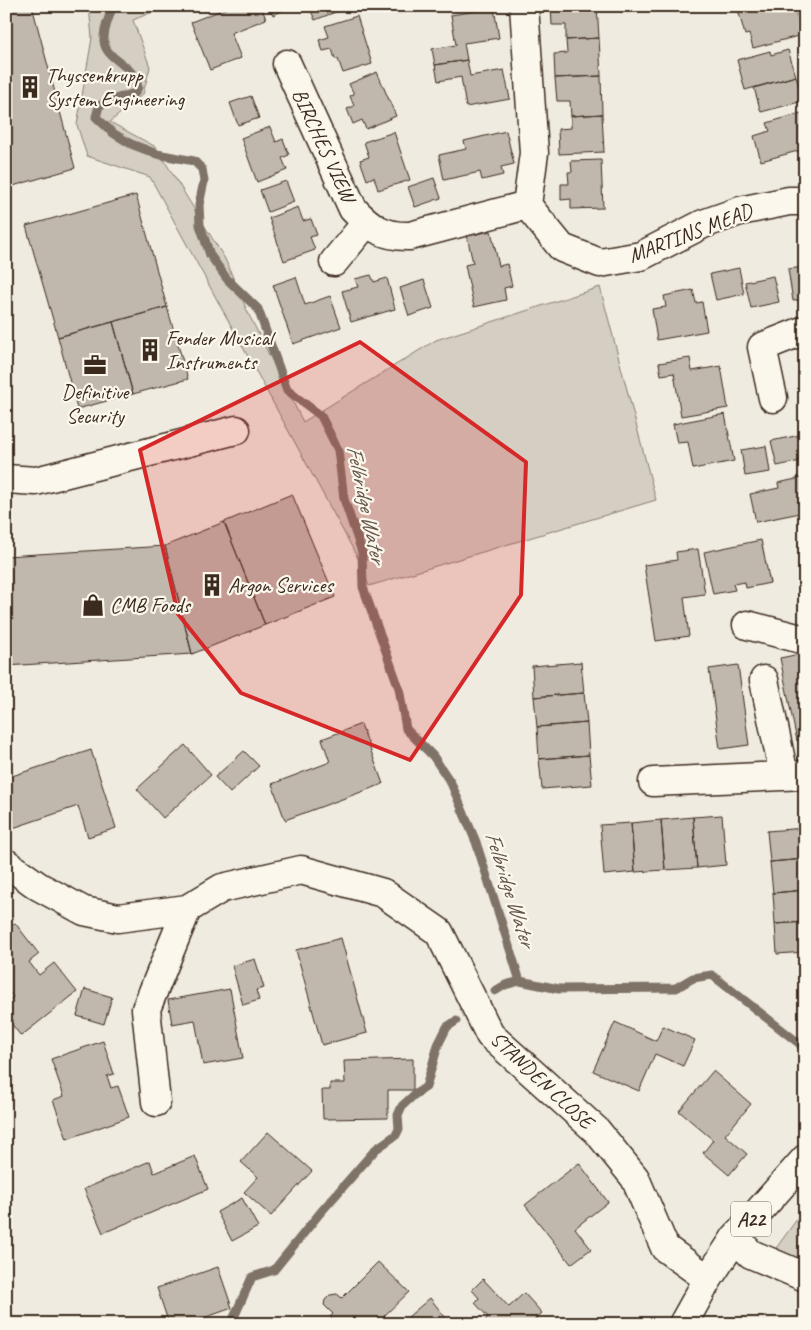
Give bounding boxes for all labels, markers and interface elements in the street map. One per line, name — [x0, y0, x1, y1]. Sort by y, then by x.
place label: Thyssenkrupp System Engineering — [46, 62, 186, 112]
building icon: Thyssenkrupp System Engineering — [17, 74, 43, 100]
street label: BIRCHES VIEW — [286, 84, 363, 209]
street label: MARTINS MEAD — [625, 197, 757, 268]
place label: Fender Musical Instruments — [166, 325, 276, 375]
building icon: Fender Musical Instruments — [137, 337, 163, 363]
office icon: Definitive Security — [82, 352, 108, 378]
place label: Definitive Security — [62, 379, 131, 429]
water label: Felbridge Water — [340, 443, 393, 569]
building icon: Argon Services — [199, 572, 225, 598]
place label: Argon Services — [228, 572, 334, 598]
shop icon: CMB Foods — [80, 592, 106, 618]
place label: CMB Foods — [110, 592, 192, 618]
water label: Felbridge Water — [478, 828, 543, 954]
street label: STANDEN CLOSE — [485, 1026, 601, 1136]
road number: A22 — [731, 1202, 771, 1236]

